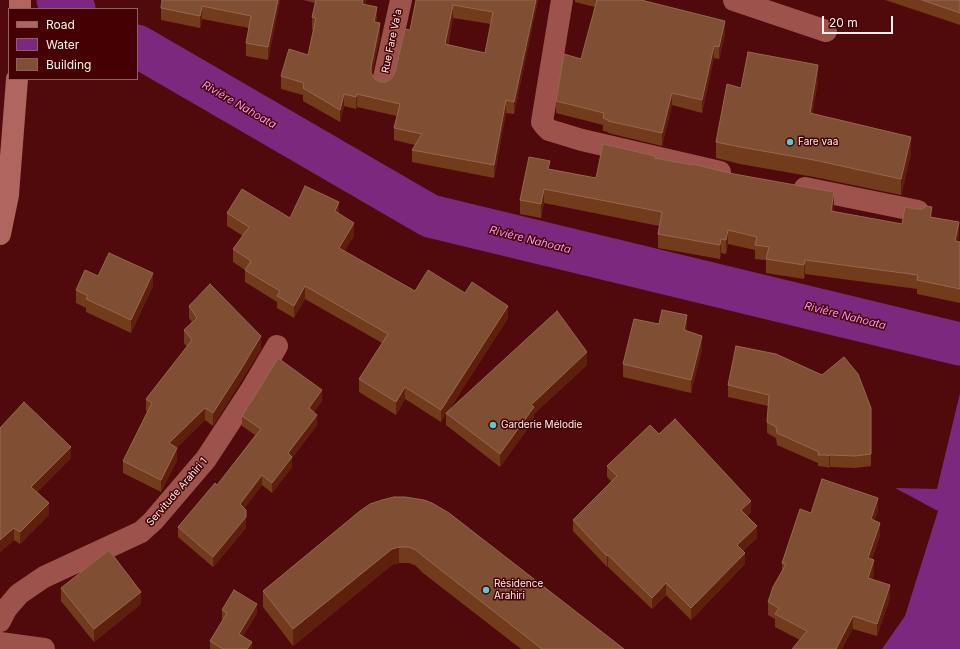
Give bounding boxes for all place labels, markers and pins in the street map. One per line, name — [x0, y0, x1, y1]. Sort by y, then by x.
place label: Fare vaa — [798, 136, 838, 148]
marker: Fare vaa — [785, 137, 795, 147]
place label: Garderie Mélodie — [501, 419, 582, 431]
marker: Garderie Mélodie — [488, 420, 498, 430]
place label: Résidence Arahiri — [494, 578, 543, 602]
marker: Résidence Arahiri — [481, 585, 491, 595]

